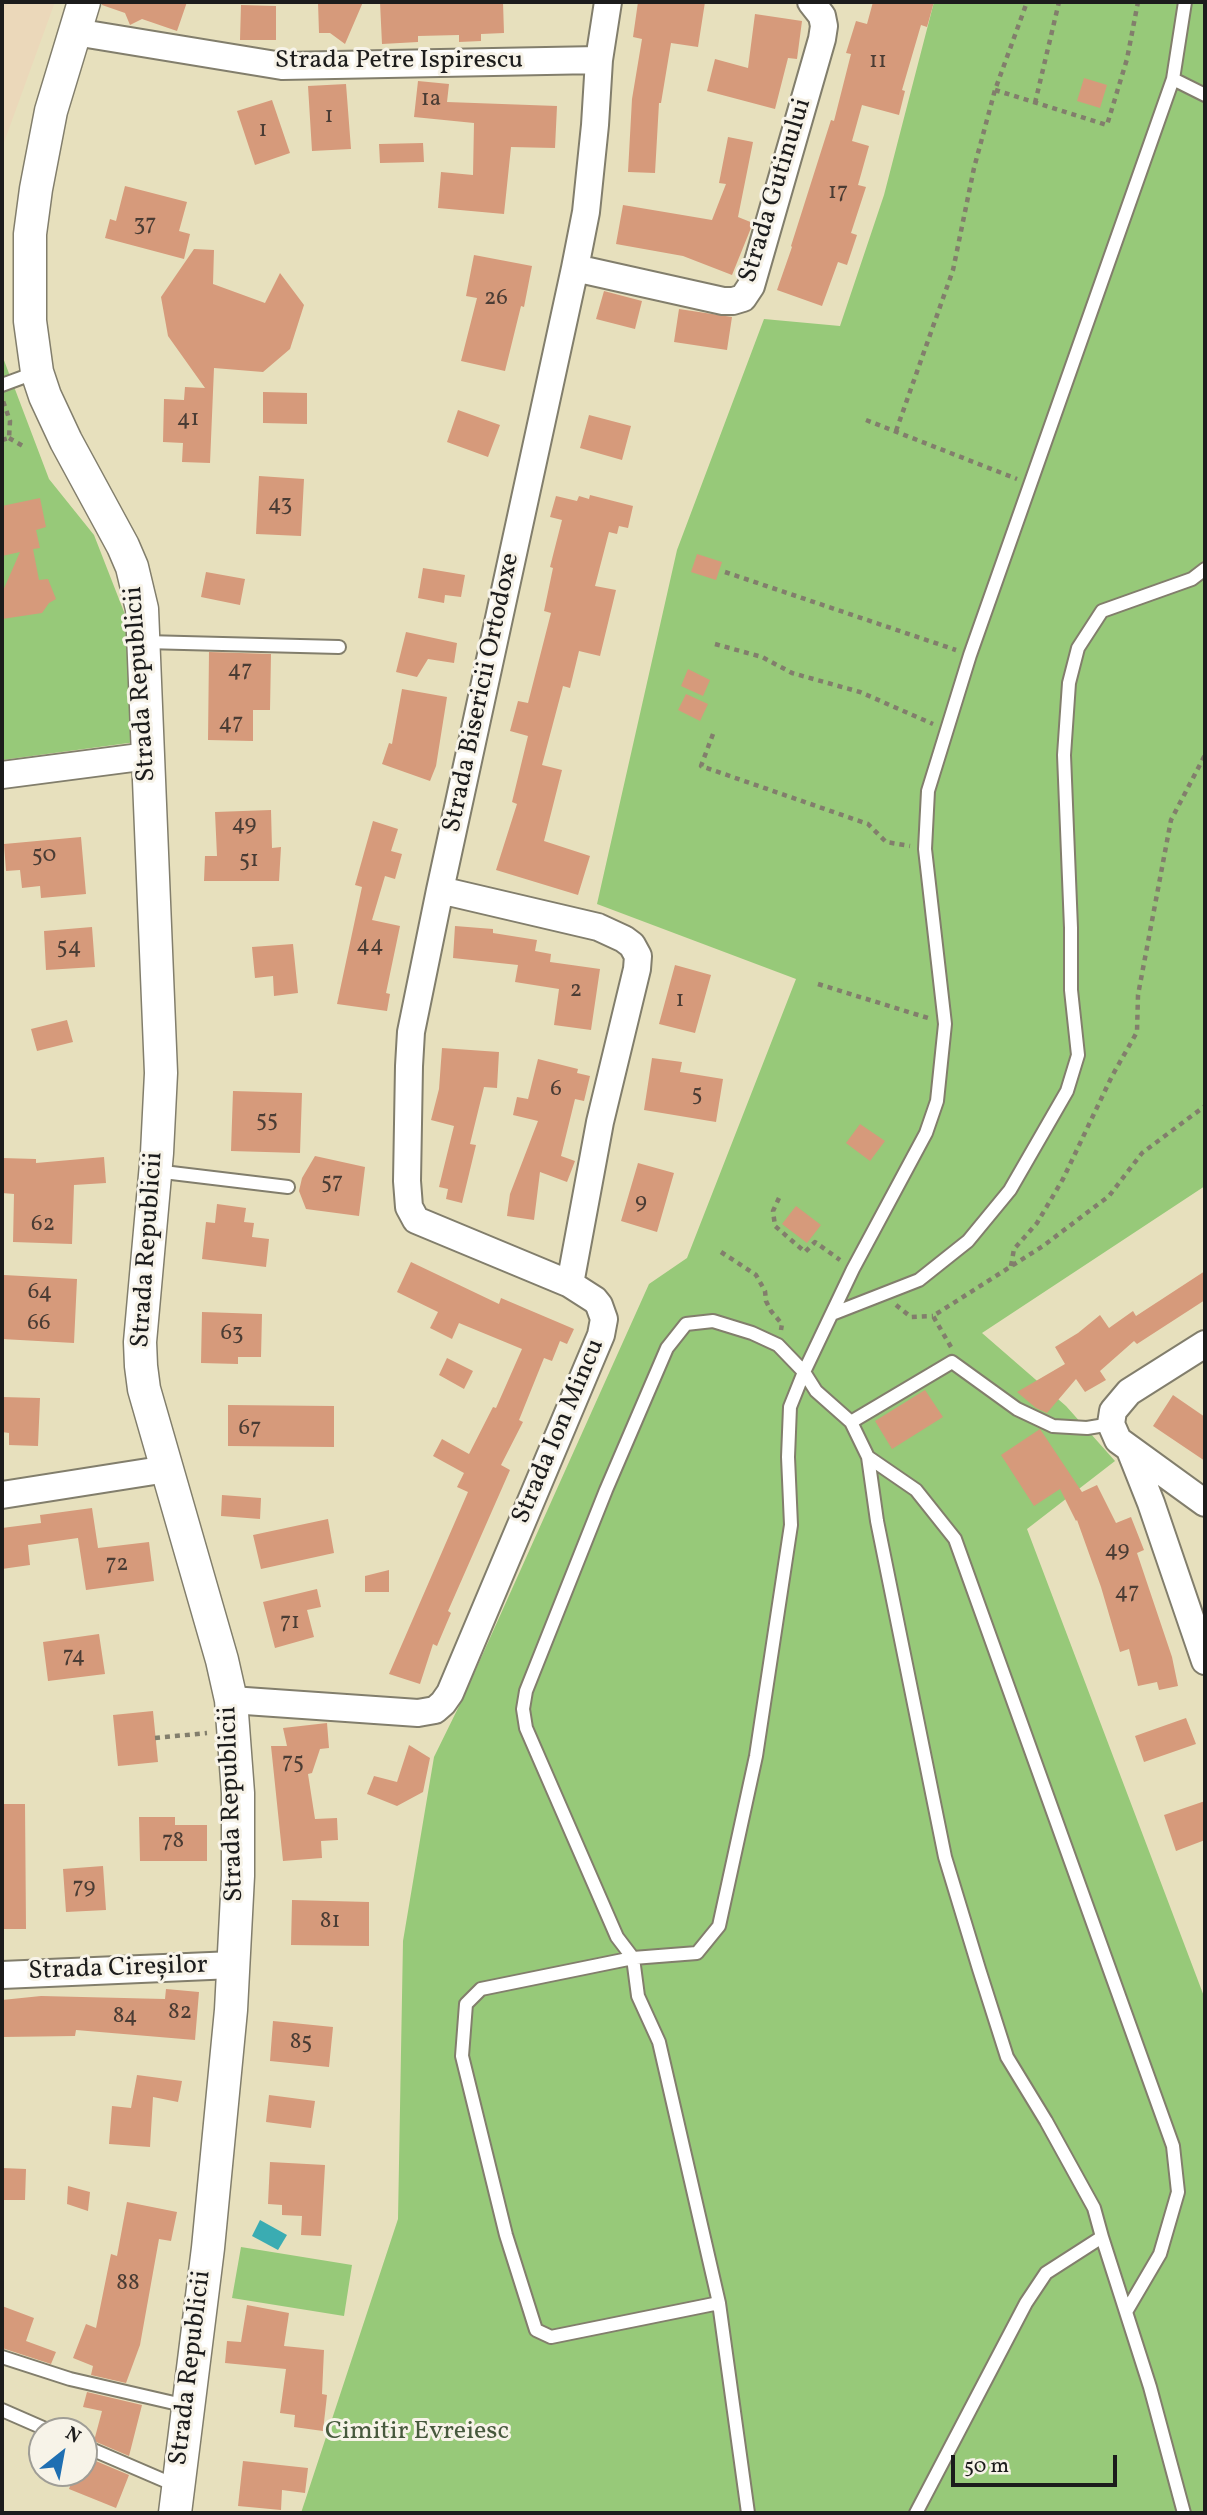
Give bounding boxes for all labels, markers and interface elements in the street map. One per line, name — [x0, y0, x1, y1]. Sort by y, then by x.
street label: Strada Petre Ispirescu — [275, 46, 523, 78]
house number: 11 — [869, 49, 887, 77]
house number: 1a — [421, 87, 441, 115]
street label: Strada Gutinului — [734, 95, 820, 287]
house number: 1 — [325, 104, 333, 132]
house number: 1 — [259, 118, 267, 146]
house number: 17 — [828, 180, 848, 208]
house number: 37 — [134, 212, 156, 240]
house number: 26 — [484, 286, 508, 314]
house number: 41 — [177, 407, 199, 435]
house number: 43 — [268, 492, 292, 520]
street label: Strada Bisericii Ortodoxe — [438, 551, 528, 835]
street label: Strada Republicii — [120, 585, 164, 783]
house number: 47 — [228, 658, 252, 686]
house number: 47 — [219, 711, 243, 739]
house number: 49 — [232, 812, 256, 840]
house number: 50 — [32, 843, 56, 871]
house number: 51 — [239, 848, 259, 876]
house number: 44 — [356, 933, 384, 961]
house number: 54 — [57, 935, 81, 963]
house number: 2 — [570, 978, 582, 1006]
house number: 1 — [676, 988, 684, 1016]
house number: 6 — [550, 1077, 562, 1105]
house number: 5 — [691, 1082, 703, 1110]
house number: 55 — [256, 1108, 278, 1136]
street label: Strada Republicii — [127, 1151, 171, 1349]
house number: 57 — [321, 1170, 343, 1198]
house number: 9 — [635, 1190, 647, 1218]
house number: 62 — [31, 1212, 55, 1240]
house number: 64 — [28, 1280, 52, 1308]
house number: 66 — [27, 1311, 51, 1339]
house number: 63 — [220, 1321, 244, 1349]
street label: Strada Ion Mincu — [507, 1335, 613, 1529]
house number: 67 — [239, 1416, 261, 1444]
house number: 49 — [1105, 1538, 1129, 1566]
house number: 72 — [105, 1552, 129, 1580]
house number: 47 — [1115, 1580, 1139, 1608]
house number: 71 — [280, 1610, 300, 1638]
house number: 74 — [63, 1644, 85, 1672]
street label: Strada Republicii — [214, 1705, 252, 1903]
house number: 75 — [282, 1750, 304, 1778]
house number: 78 — [162, 1829, 184, 1857]
house number: 79 — [73, 1875, 95, 1903]
house number: 81 — [320, 1909, 340, 1937]
street label: Strada Cireșilor — [28, 1951, 208, 1989]
house number: 82 — [168, 2000, 192, 2028]
house number: 84 — [113, 2004, 137, 2032]
house number: 85 — [290, 2030, 312, 2058]
street label: Strada Republicii — [165, 2269, 219, 2467]
house number: 88 — [116, 2271, 140, 2299]
north arrow — [28, 2417, 98, 2487]
park label: Cimitir Evreiesc — [325, 2417, 509, 2449]
text: N — [60, 2421, 85, 2450]
scale bar — [955, 2442, 1121, 2486]
text: 50 m — [964, 2452, 1009, 2481]

